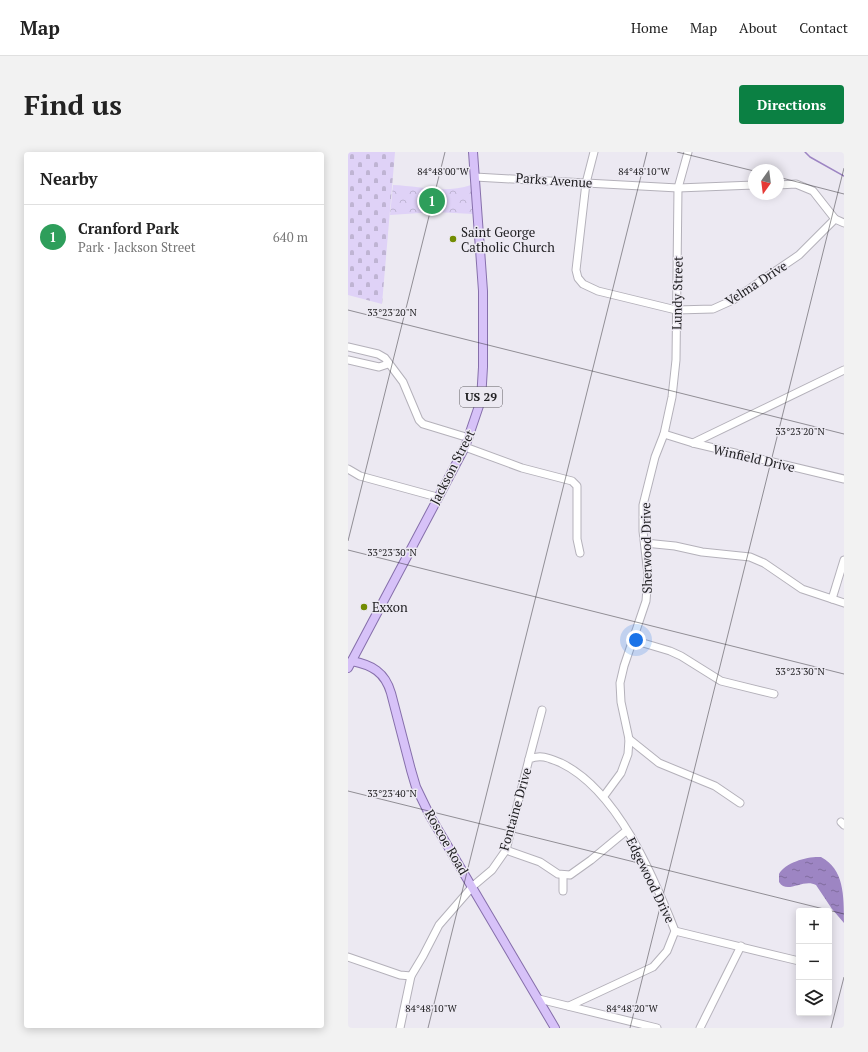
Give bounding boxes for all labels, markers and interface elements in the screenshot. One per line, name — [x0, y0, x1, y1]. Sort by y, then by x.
text: Map — [20, 15, 60, 40]
text: Home — [631, 18, 668, 37]
text: Map — [690, 18, 717, 37]
text: About — [739, 18, 777, 37]
text: Contact — [799, 18, 848, 37]
button: Directions — [739, 85, 844, 124]
text: Find us — [24, 86, 122, 123]
north arrow — [748, 164, 784, 200]
text: 84°48'00"W — [417, 165, 469, 178]
text: 84°48'10"W — [618, 165, 670, 178]
text: Nearby — [40, 167, 98, 190]
street label: Parks Avenue — [515, 168, 593, 192]
pin: 1 — [419, 186, 445, 216]
text: Cranford Park — [78, 218, 179, 238]
place label: Saint George Catholic Church — [461, 223, 555, 256]
text: 1 — [49, 228, 57, 246]
text: 640 m — [273, 228, 308, 246]
marker: Saint George Catholic Church — [448, 234, 458, 244]
text: Park · Jackson Street — [78, 238, 196, 256]
street label: Lundy Street — [667, 256, 687, 330]
street label: Velma Drive — [722, 256, 790, 310]
text: 33°23'20"N — [367, 306, 417, 319]
road number: US 29 — [460, 387, 502, 407]
text: 33°23'20"N — [775, 425, 825, 438]
street label: Jackson Street — [425, 426, 479, 508]
street label: Winfield Drive — [711, 440, 797, 476]
street label: Sherwood Drive — [636, 502, 656, 594]
text: 33°23'30"N — [367, 546, 417, 559]
place label: Exxon — [372, 598, 408, 616]
marker: Exxon — [359, 602, 369, 612]
your location — [626, 630, 646, 650]
text: 33°23'30"N — [775, 665, 825, 678]
street label: Fontaine Drive — [495, 765, 535, 853]
text: 33°23'40"N — [367, 787, 417, 800]
street label: Roscoe Road — [421, 806, 473, 878]
street label: Edgewood Drive — [622, 834, 680, 926]
map controls — [796, 908, 832, 1016]
button: + — [796, 908, 832, 944]
button: − — [796, 944, 832, 980]
button: layers — [796, 980, 832, 1016]
text: 84°48'10"W — [405, 1002, 457, 1015]
text: 84°48'20"W — [606, 1002, 658, 1015]

